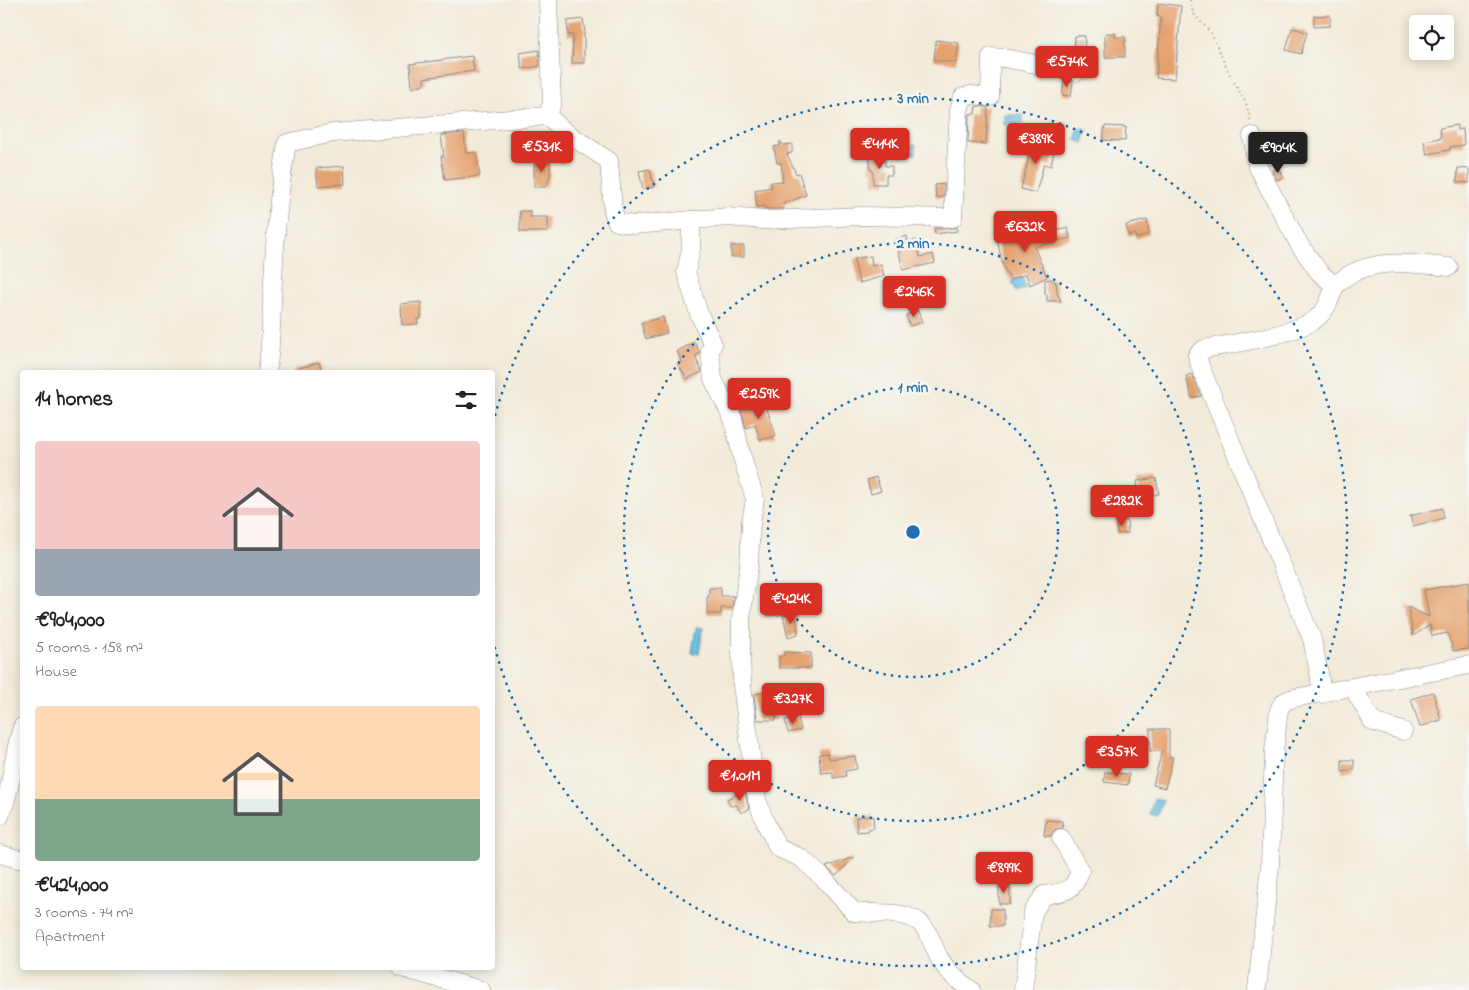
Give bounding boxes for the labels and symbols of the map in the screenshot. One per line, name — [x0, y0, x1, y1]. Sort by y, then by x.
pin: €574K — [1032, 46, 1102, 88]
text: 3 min — [896, 88, 929, 110]
pin: €389K — [1001, 122, 1071, 165]
pin: €414K — [845, 128, 915, 170]
pin: €531K — [507, 130, 577, 173]
pin: €904K — [1243, 132, 1313, 174]
pin: €632K — [990, 210, 1060, 253]
text: 2 min — [896, 233, 930, 255]
pin: €246K — [879, 276, 949, 318]
text: 1 min — [898, 377, 929, 399]
pin: €259K — [724, 378, 794, 420]
pin: €282K — [1087, 484, 1157, 527]
centre of rings — [904, 523, 922, 541]
pin: €424K — [756, 582, 826, 625]
pin: €327K — [758, 682, 828, 725]
pin: €357K — [1082, 736, 1152, 778]
pin: €1.01M — [699, 760, 781, 802]
pin: €899K — [969, 852, 1039, 894]

